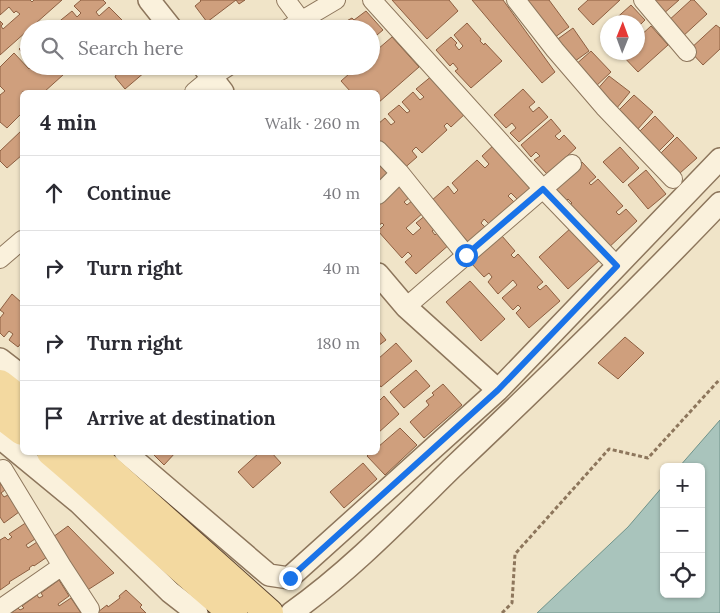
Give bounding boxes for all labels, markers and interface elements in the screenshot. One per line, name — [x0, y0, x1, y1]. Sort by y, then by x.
north arrow — [600, 15, 645, 60]
search box — [20, 20, 380, 75]
icon: search — [38, 34, 66, 62]
text: Search here — [78, 36, 184, 60]
text: 4 min — [40, 109, 97, 136]
text: Walk · 260 m — [265, 113, 360, 133]
icon: ahead — [40, 179, 68, 207]
text: Continue — [87, 181, 171, 205]
text: 40 m — [323, 183, 360, 203]
route start — [455, 244, 478, 267]
icon: right — [40, 254, 68, 282]
text: Turn right — [87, 256, 183, 280]
text: 40 m — [323, 258, 360, 278]
icon: right — [40, 329, 68, 357]
text: Turn right — [87, 331, 183, 355]
text: 180 m — [317, 333, 360, 353]
icon: arrive — [40, 404, 68, 432]
text: Arrive at destination — [87, 406, 276, 430]
map controls — [660, 463, 705, 598]
button: + — [660, 463, 705, 508]
button: − — [660, 508, 705, 553]
button: locate — [660, 553, 705, 598]
route end — [279, 567, 302, 590]

